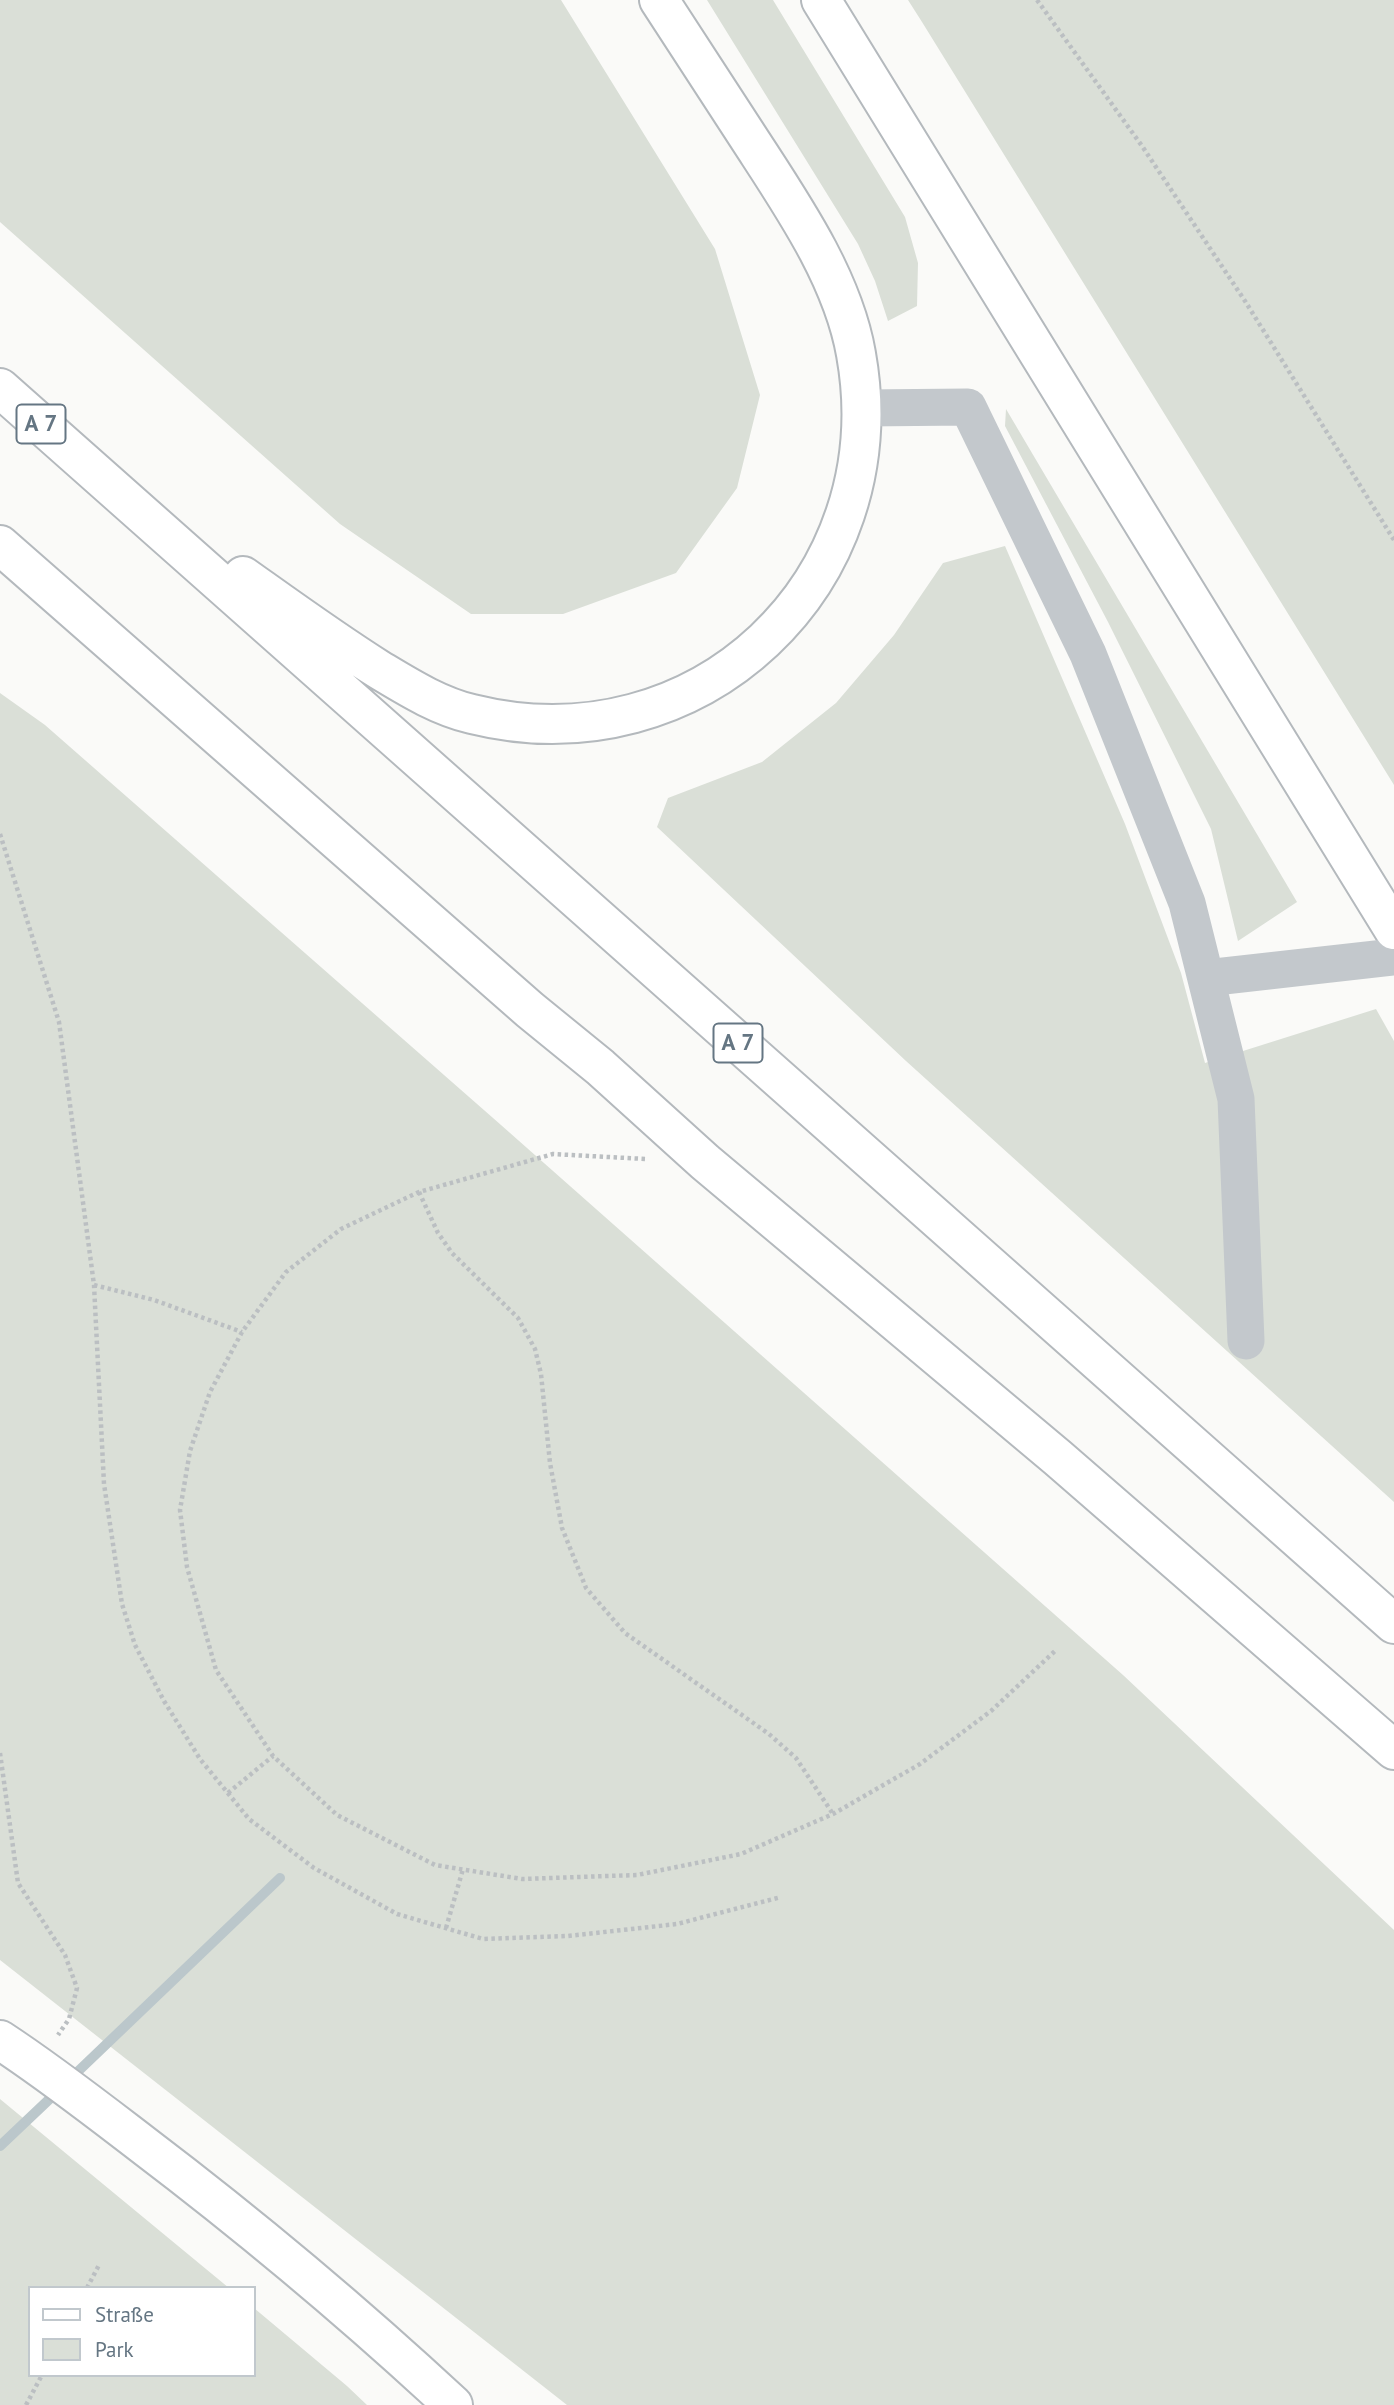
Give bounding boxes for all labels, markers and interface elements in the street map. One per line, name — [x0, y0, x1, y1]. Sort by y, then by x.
road number: A 7 — [16, 404, 66, 444]
road number: A 7 — [714, 1024, 762, 1062]
legend — [28, 2286, 256, 2377]
text: Straße — [95, 2301, 154, 2328]
text: Park — [95, 2336, 134, 2363]

